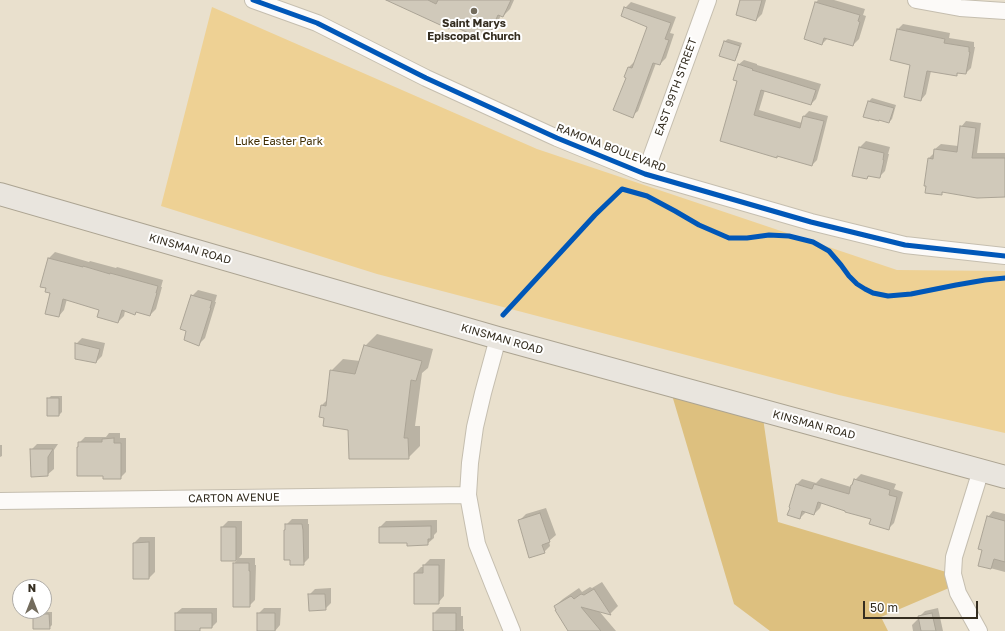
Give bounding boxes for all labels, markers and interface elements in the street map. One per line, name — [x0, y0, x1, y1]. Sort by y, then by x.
marker: Saint Marys Episcopal Church — [469, 6, 479, 16]
place label: Saint Marys Episcopal Church — [427, 17, 521, 43]
street label: EAST 99TH STREET — [652, 36, 700, 138]
street label: RAMONA BOULEVARD — [554, 121, 668, 175]
park label: Luke Easter Park — [235, 135, 323, 149]
street label: KINSMAN ROAD — [147, 231, 233, 267]
street label: KINSMAN ROAD — [459, 321, 545, 357]
street label: KINSMAN ROAD — [771, 408, 857, 442]
street label: CARTON AVENUE — [188, 491, 280, 505]
north arrow — [12, 579, 52, 619]
text: N — [28, 581, 36, 594]
scale bar — [865, 593, 980, 619]
text: 50 m — [870, 600, 898, 615]

